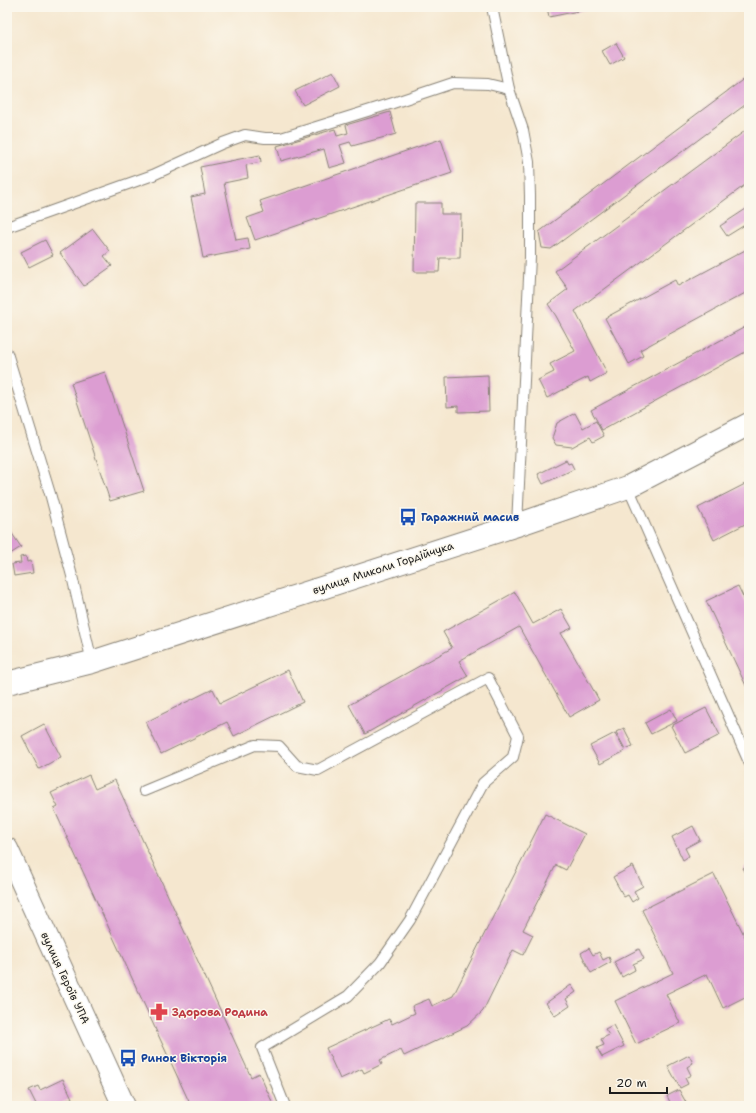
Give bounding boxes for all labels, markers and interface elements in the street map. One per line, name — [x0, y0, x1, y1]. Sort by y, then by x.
bus stop icon: Гаражний масив — [398, 507, 418, 527]
place label: Гаражний масив — [421, 510, 519, 525]
street label: вулиця Миколи Гордійчука — [310, 538, 456, 598]
street label: вулиця Героїв УПА — [37, 930, 93, 1027]
pharmacy icon: Здорова Родина — [149, 1002, 169, 1022]
place label: Здорова Родина — [172, 1005, 268, 1020]
bus stop icon: Ринок Вікторія — [118, 1048, 138, 1068]
place label: Ринок Вікторія — [141, 1051, 227, 1066]
scale bar — [610, 1069, 667, 1095]
text: 20 m — [616, 1075, 647, 1091]

